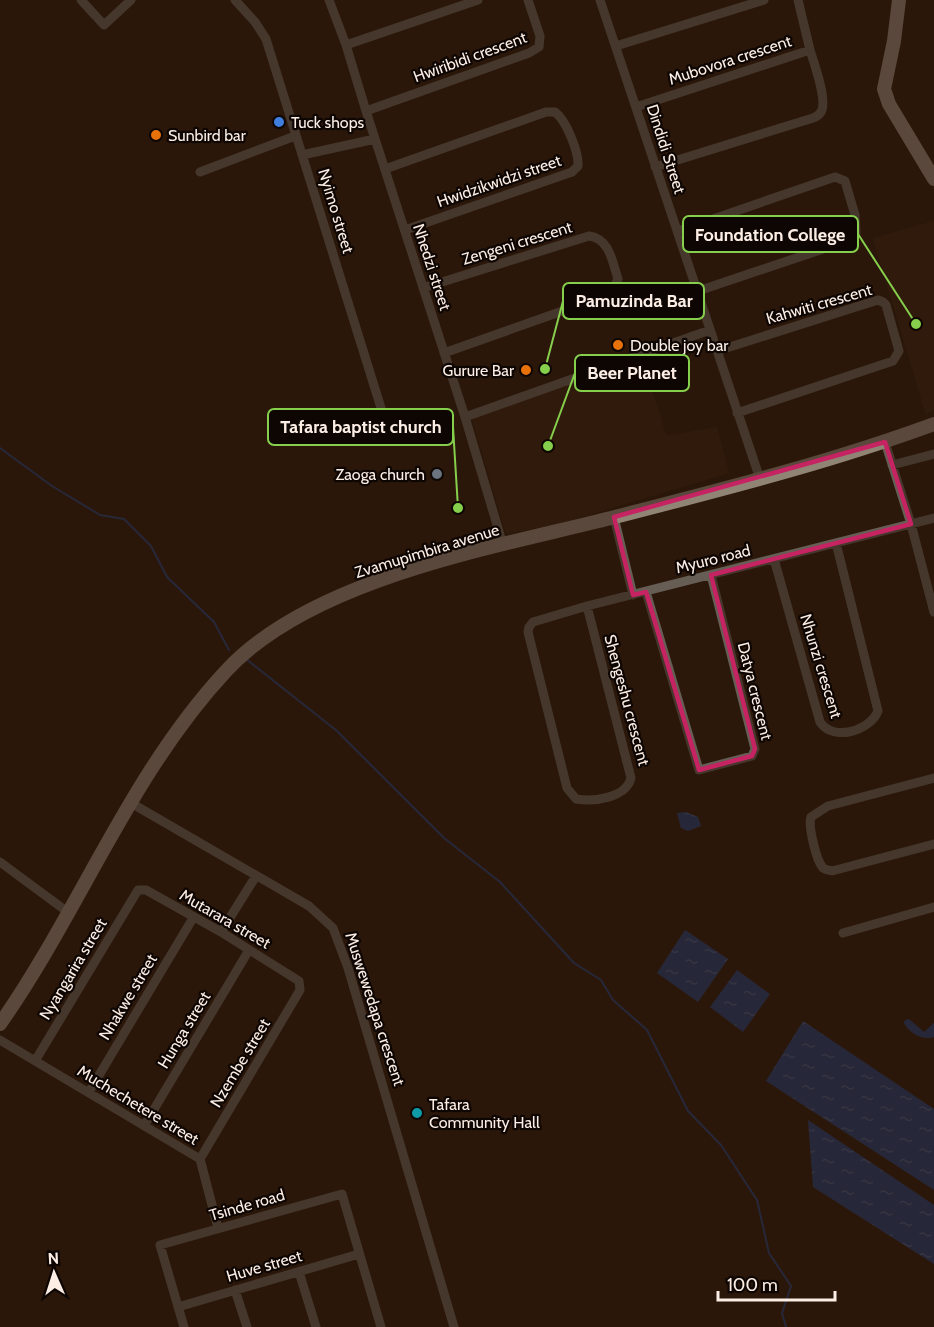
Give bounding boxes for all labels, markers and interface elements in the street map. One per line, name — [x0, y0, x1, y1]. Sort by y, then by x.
street label: Hwiribidi crescent — [411, 27, 530, 86]
street label: Mubovora crescent — [666, 31, 794, 89]
street label: Dindidi Street — [643, 102, 690, 197]
place label: Tuck shops — [291, 113, 365, 132]
marker: Tuck shops — [272, 115, 286, 129]
place label: Sunbird bar — [168, 126, 247, 145]
marker: Sunbird bar — [149, 128, 163, 142]
street label: Hwidzikwidzi street — [434, 151, 564, 211]
street label: Nyimo street — [314, 166, 358, 256]
callout: Foundation College — [683, 216, 858, 252]
street label: Zengeni crescent — [460, 217, 575, 269]
street label: Nhedzi street — [409, 221, 455, 313]
text: Foundation College — [695, 224, 845, 246]
street label: Kahwiti crescent — [764, 280, 875, 328]
callout: Pamuzinda Bar — [563, 283, 704, 319]
text: Pamuzinda Bar — [575, 290, 693, 312]
place label: Double joy bar — [630, 336, 729, 355]
marker: Double joy bar — [611, 338, 625, 352]
callout: Beer Planet — [575, 355, 689, 391]
place label: Gurure Bar — [443, 361, 515, 380]
text: Beer Planet — [587, 362, 677, 384]
marker: Gurure Bar — [519, 363, 533, 377]
callout: Tafara baptist church — [268, 409, 453, 445]
text: Tafara baptist church — [280, 416, 442, 438]
place label: Zaoga church — [336, 465, 425, 484]
marker: Zaoga church — [430, 467, 444, 481]
street label: Zvamupimbira avenue — [352, 520, 502, 582]
street label: Myuro road — [674, 541, 752, 577]
street label: Nhunzi crescent — [796, 612, 846, 721]
street label: Shengeshu crescent — [600, 632, 654, 768]
street label: Datya crescent — [734, 640, 776, 742]
street label: Mutarara street — [176, 885, 274, 953]
street label: Nyangarira street — [35, 914, 111, 1023]
street label: Muswewedapa crescent — [341, 930, 409, 1089]
street label: Nhakwe street — [95, 950, 161, 1043]
street label: Hunga street — [154, 988, 215, 1072]
street label: Nzembe street — [206, 1015, 274, 1111]
street label: Muchechetere street — [74, 1061, 203, 1149]
place label: Tafara Community Hall — [429, 1095, 540, 1132]
marker: Tafara Community Hall — [410, 1106, 424, 1120]
street label: Tsinde road — [207, 1185, 287, 1225]
north arrow — [24, 1243, 84, 1303]
street label: Huve street — [224, 1246, 305, 1286]
text: N — [47, 1249, 59, 1268]
scale bar — [718, 1264, 835, 1302]
text: 100 m — [727, 1274, 778, 1296]

